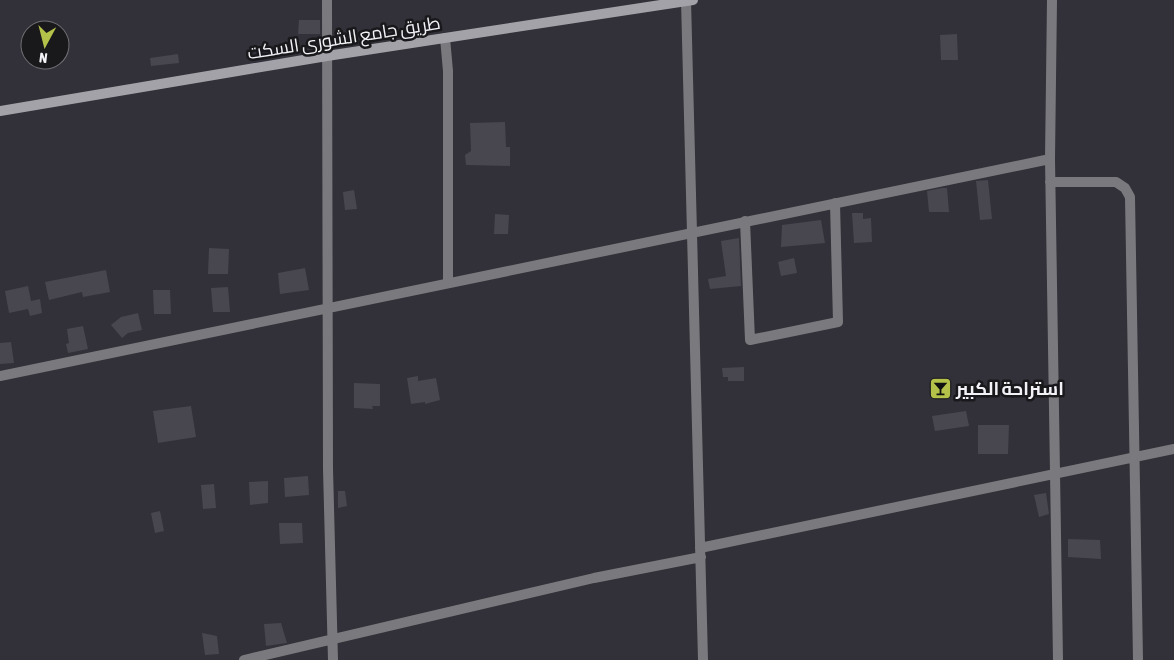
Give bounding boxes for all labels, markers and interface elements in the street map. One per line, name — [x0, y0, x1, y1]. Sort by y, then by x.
street label: طريق جامع الشورى السكت — [246, 12, 442, 65]
north arrow — [20, 20, 70, 70]
text: N — [38, 49, 48, 66]
bar icon: استراحة الكبير — [928, 377, 952, 401]
place label: استراحة الكبير — [955, 378, 1064, 400]

